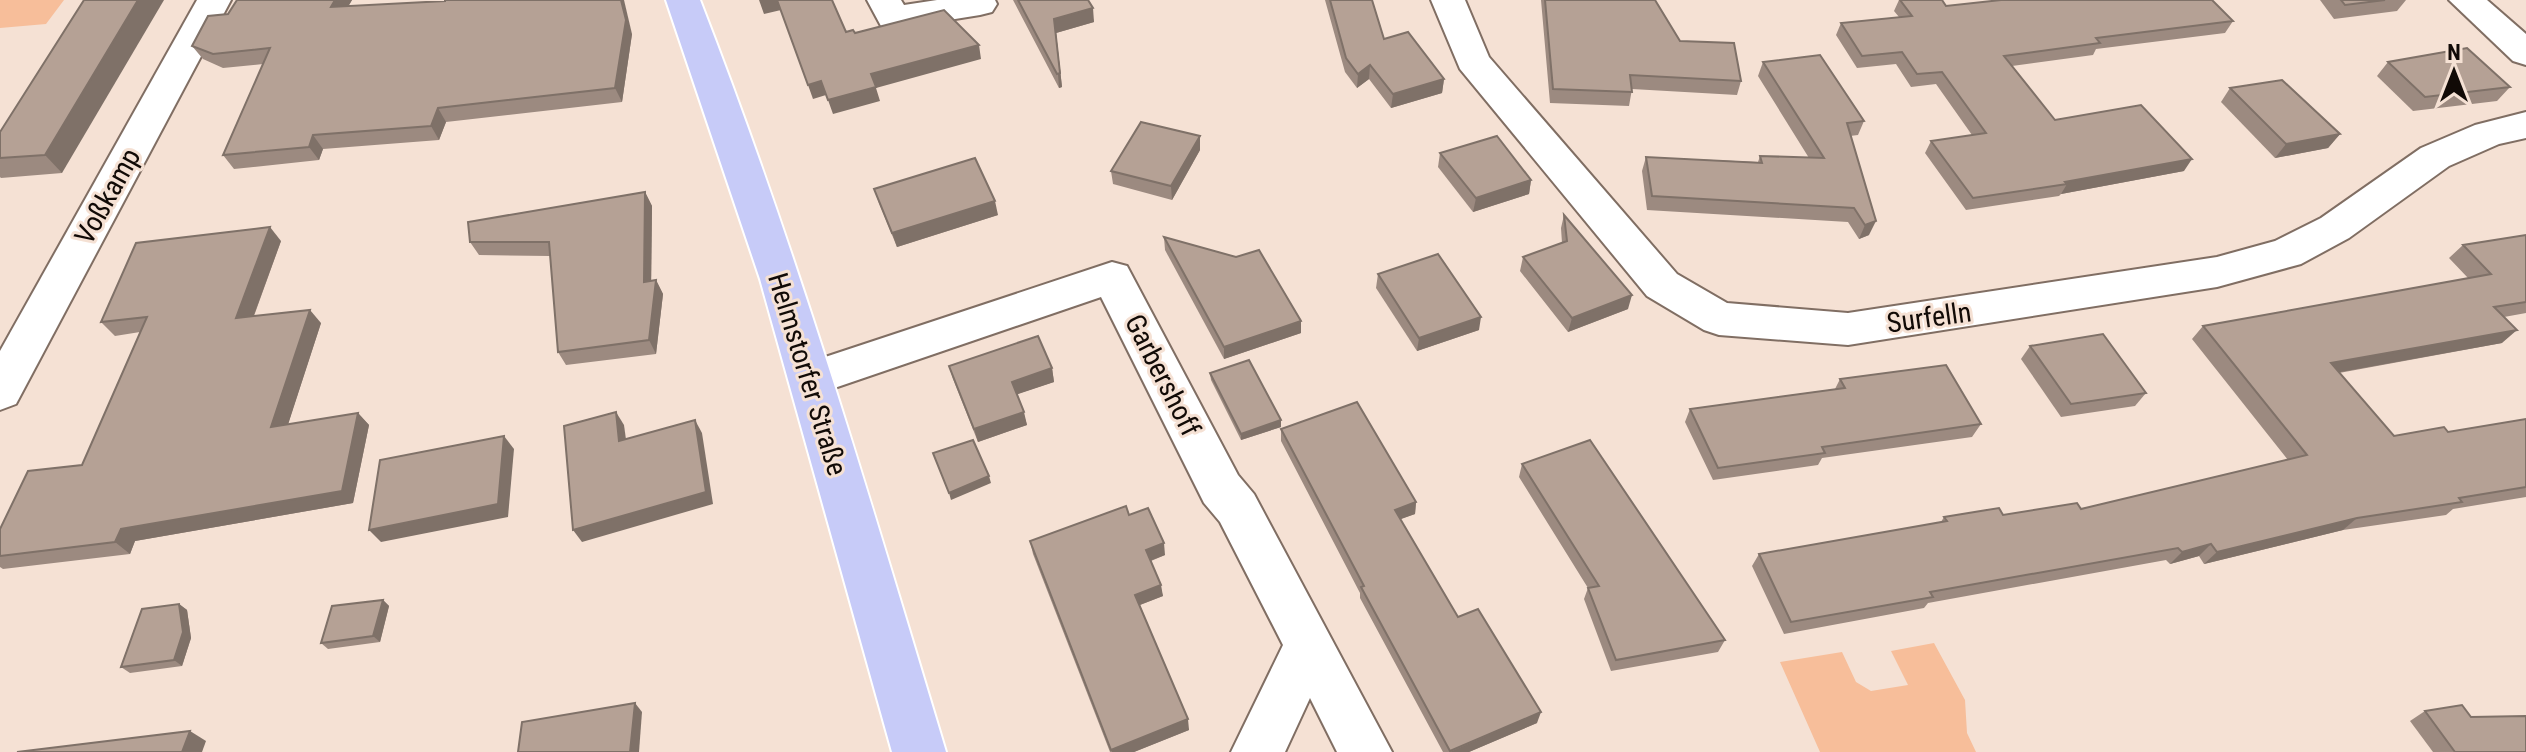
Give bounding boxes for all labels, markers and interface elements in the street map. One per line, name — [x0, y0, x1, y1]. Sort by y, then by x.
north arrow — [2414, 32, 2494, 112]
text: N — [2447, 40, 2461, 65]
street label: Voßkamp — [68, 142, 147, 250]
street label: Helmstorfer Straße — [761, 269, 854, 479]
street label: Surfelln — [1885, 295, 1973, 340]
street label: Garbershoff — [1118, 309, 1207, 442]

